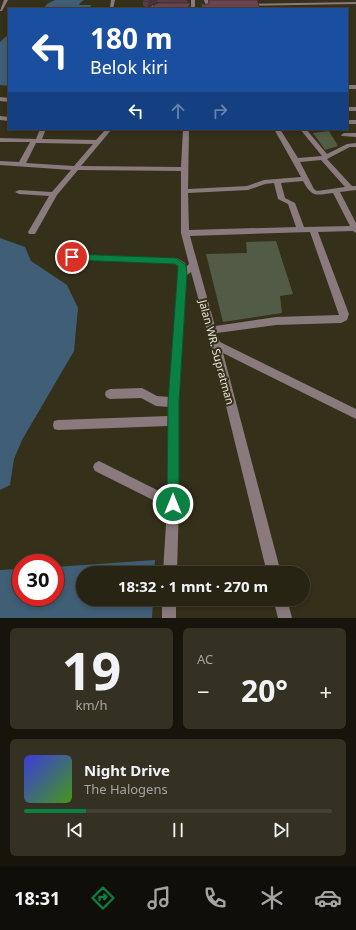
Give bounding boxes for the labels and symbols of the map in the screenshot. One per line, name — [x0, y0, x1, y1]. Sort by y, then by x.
pin — [55, 240, 89, 274]
street label: Jalan WR. Supratman — [196, 297, 238, 406]
position arrow — [152, 483, 194, 525]
speed limit sign: 30 — [12, 554, 64, 606]

